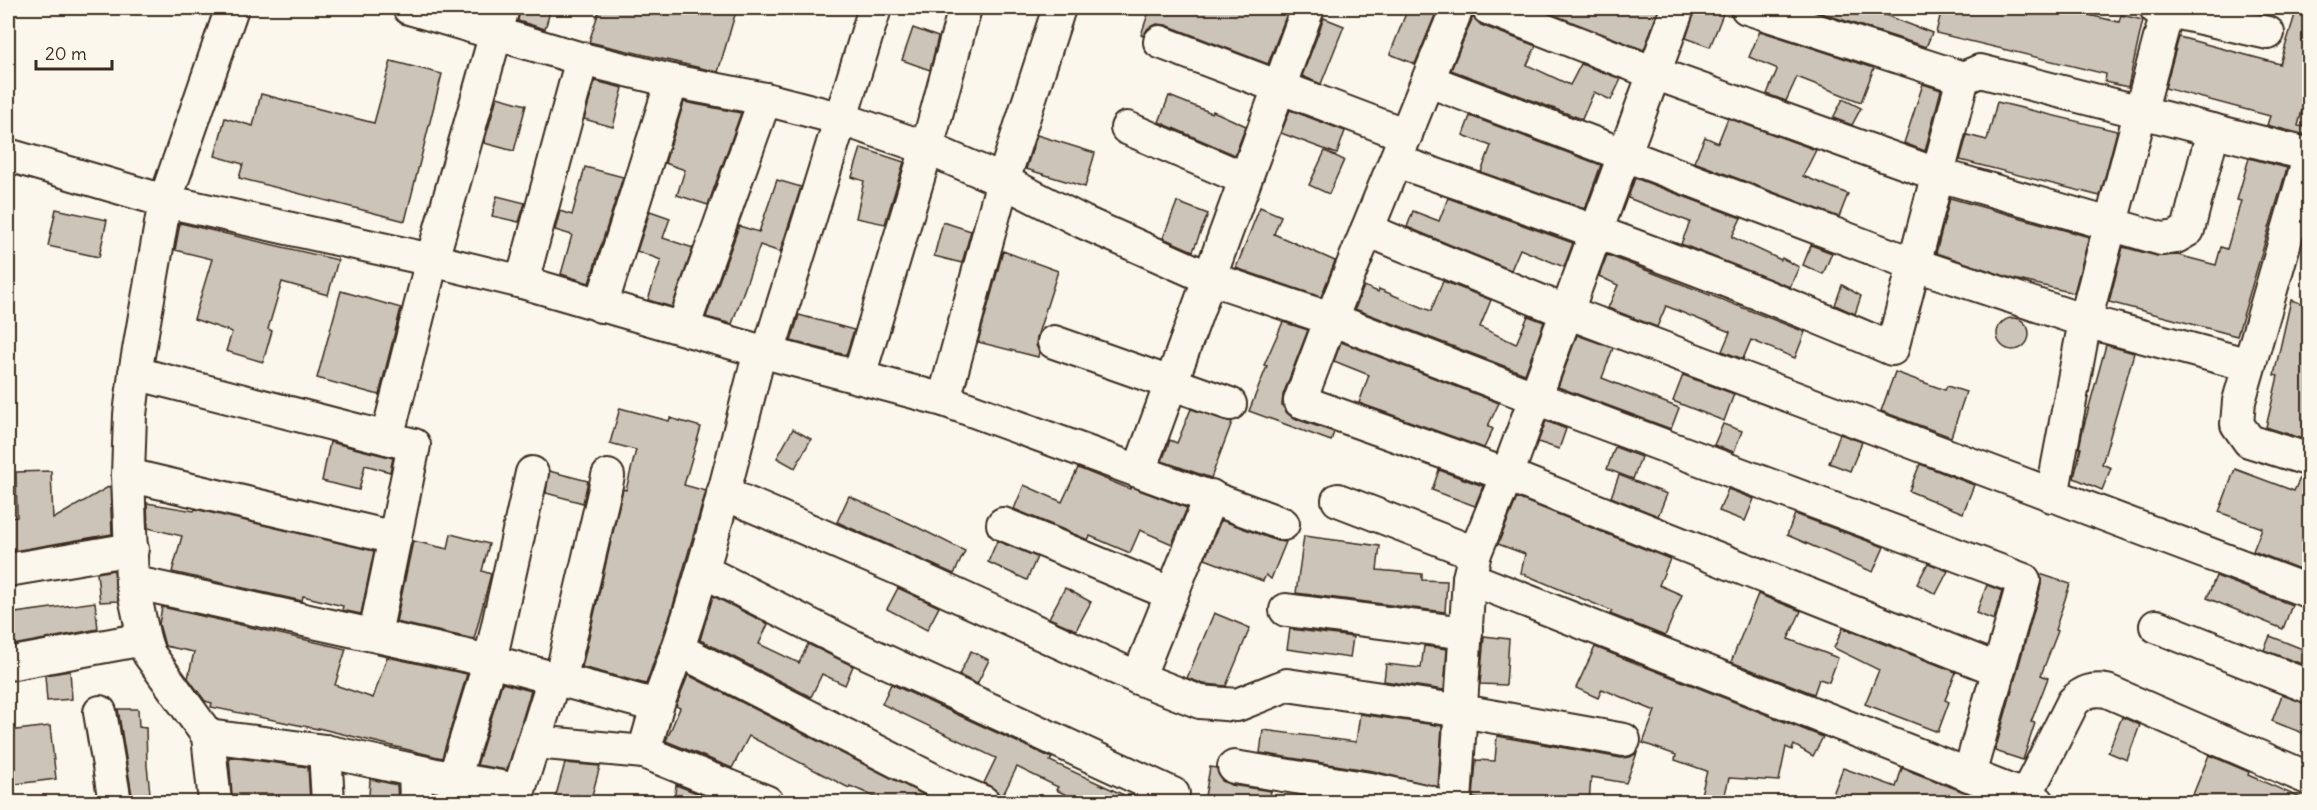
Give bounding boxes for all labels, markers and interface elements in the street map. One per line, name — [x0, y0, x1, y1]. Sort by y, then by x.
scale bar — [36, 33, 112, 71]
text: 20 m — [45, 42, 87, 65]

